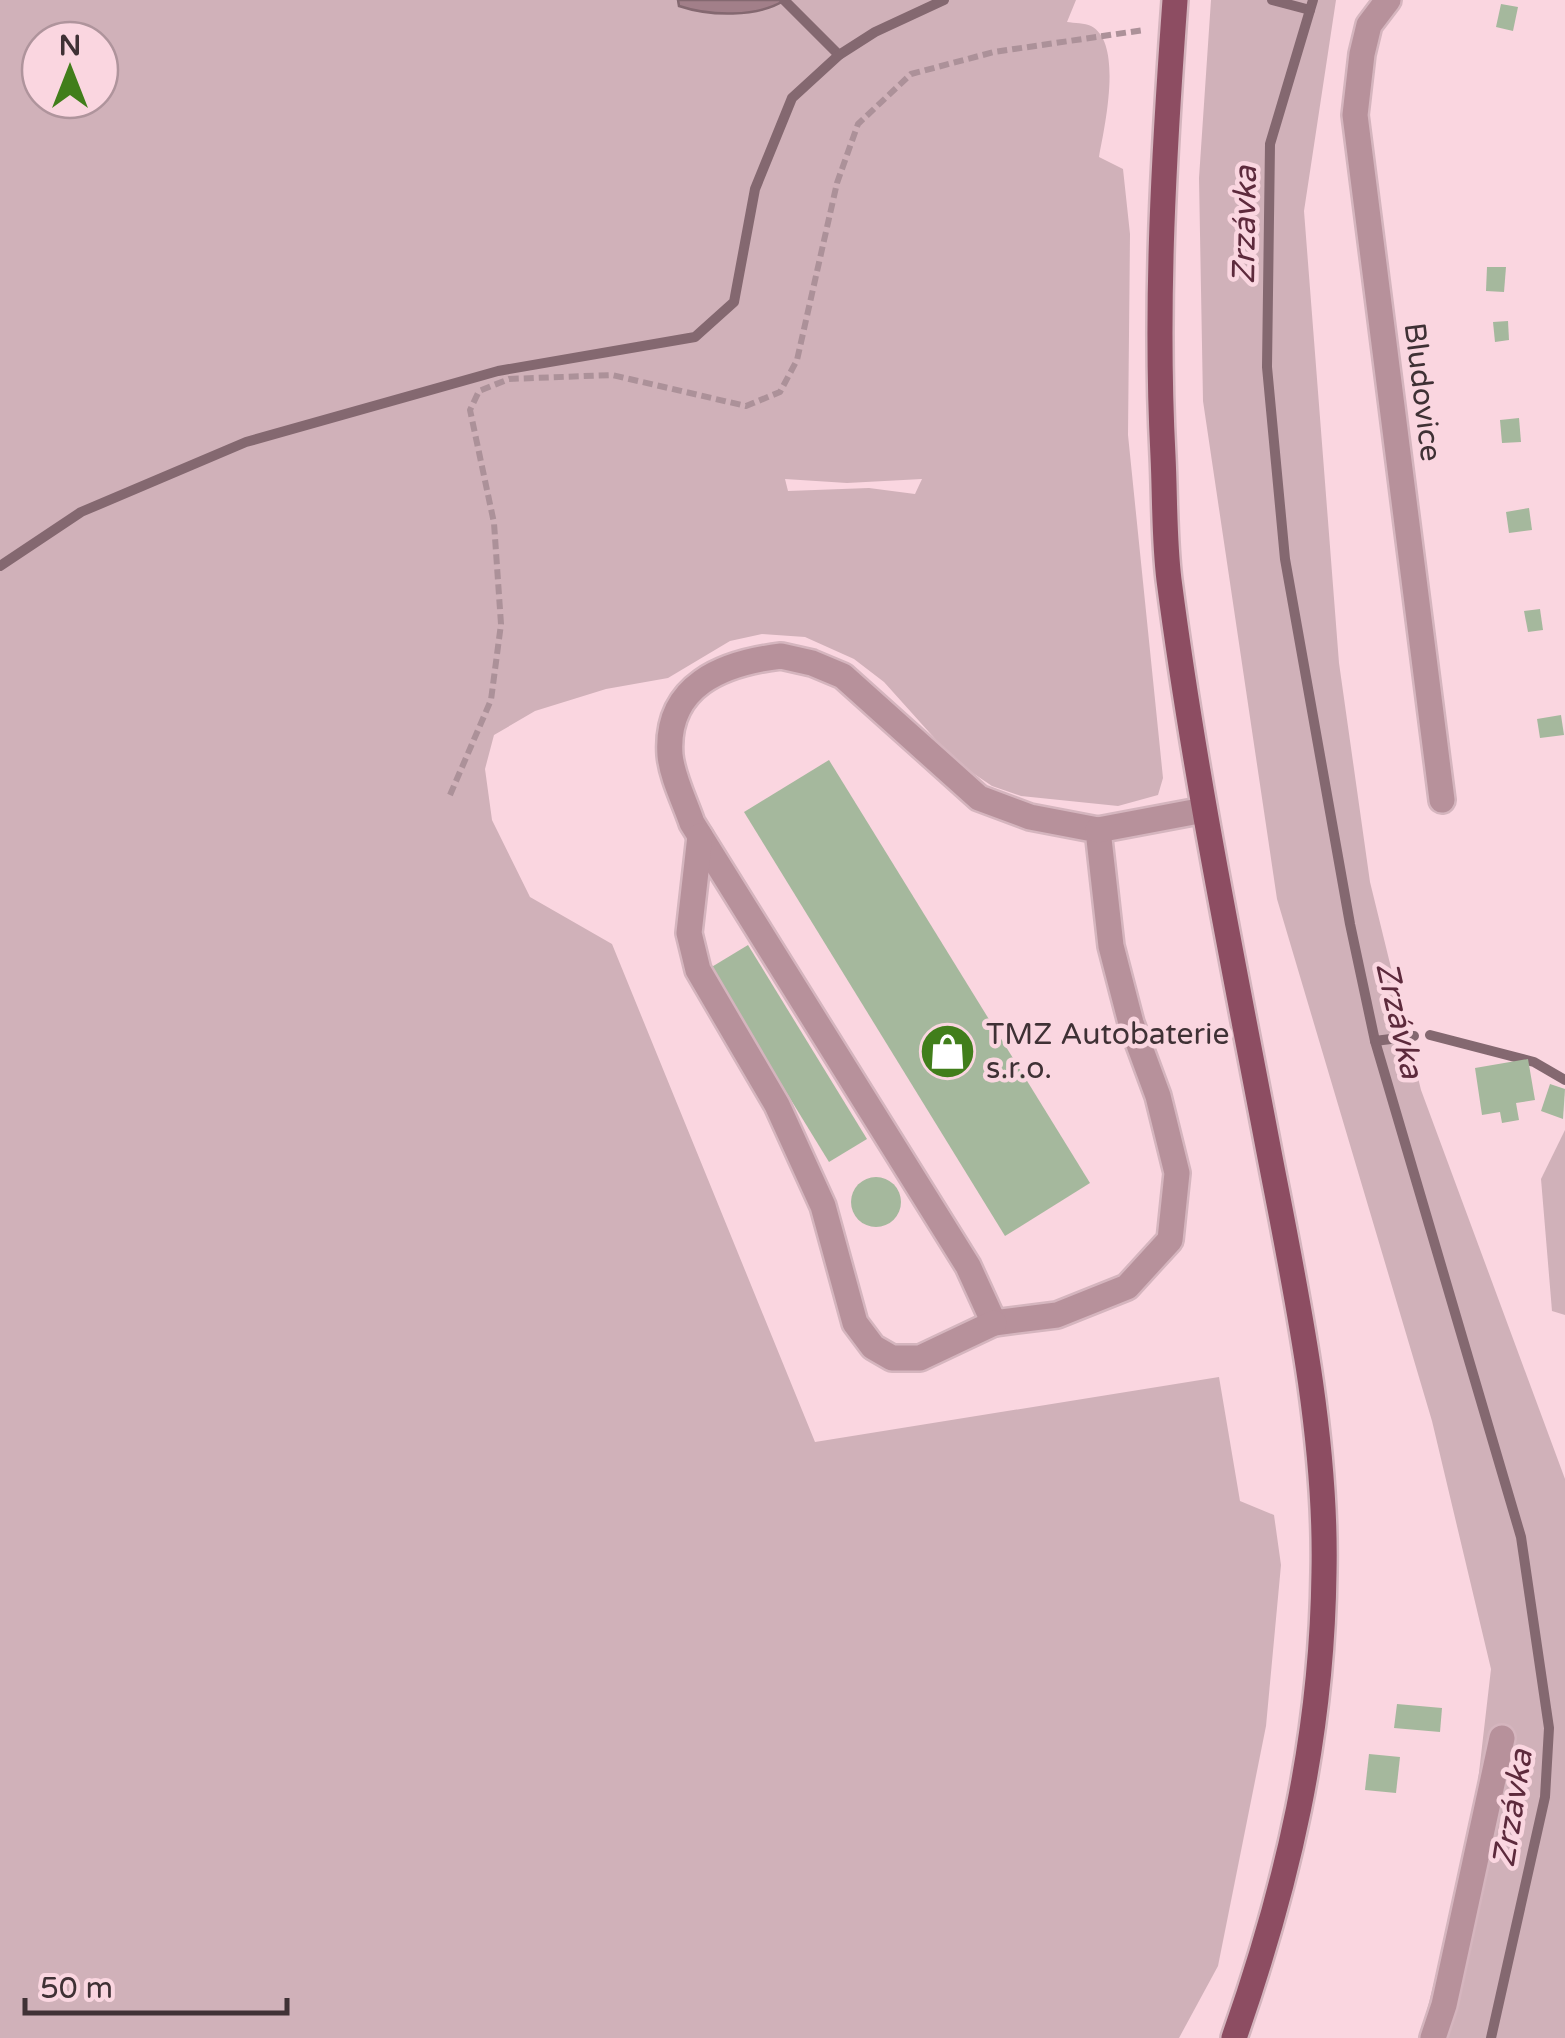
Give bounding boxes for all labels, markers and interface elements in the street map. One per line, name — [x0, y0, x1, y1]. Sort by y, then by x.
north arrow — [20, 20, 120, 120]
text: N — [59, 29, 81, 63]
water label: Zrzávka — [1225, 164, 1265, 285]
street label: Bludovice — [1396, 321, 1449, 464]
water label: Zrzávka — [1367, 958, 1431, 1083]
place label: TMZ Autobaterie s.r.o. — [986, 1016, 1230, 1087]
shop icon: TMZ Autobaterie s.r.o. — [917, 1021, 977, 1081]
water label: Zrzávka — [1485, 1746, 1541, 1870]
scale bar — [25, 1953, 288, 2015]
text: 50 m — [40, 1970, 113, 2007]

